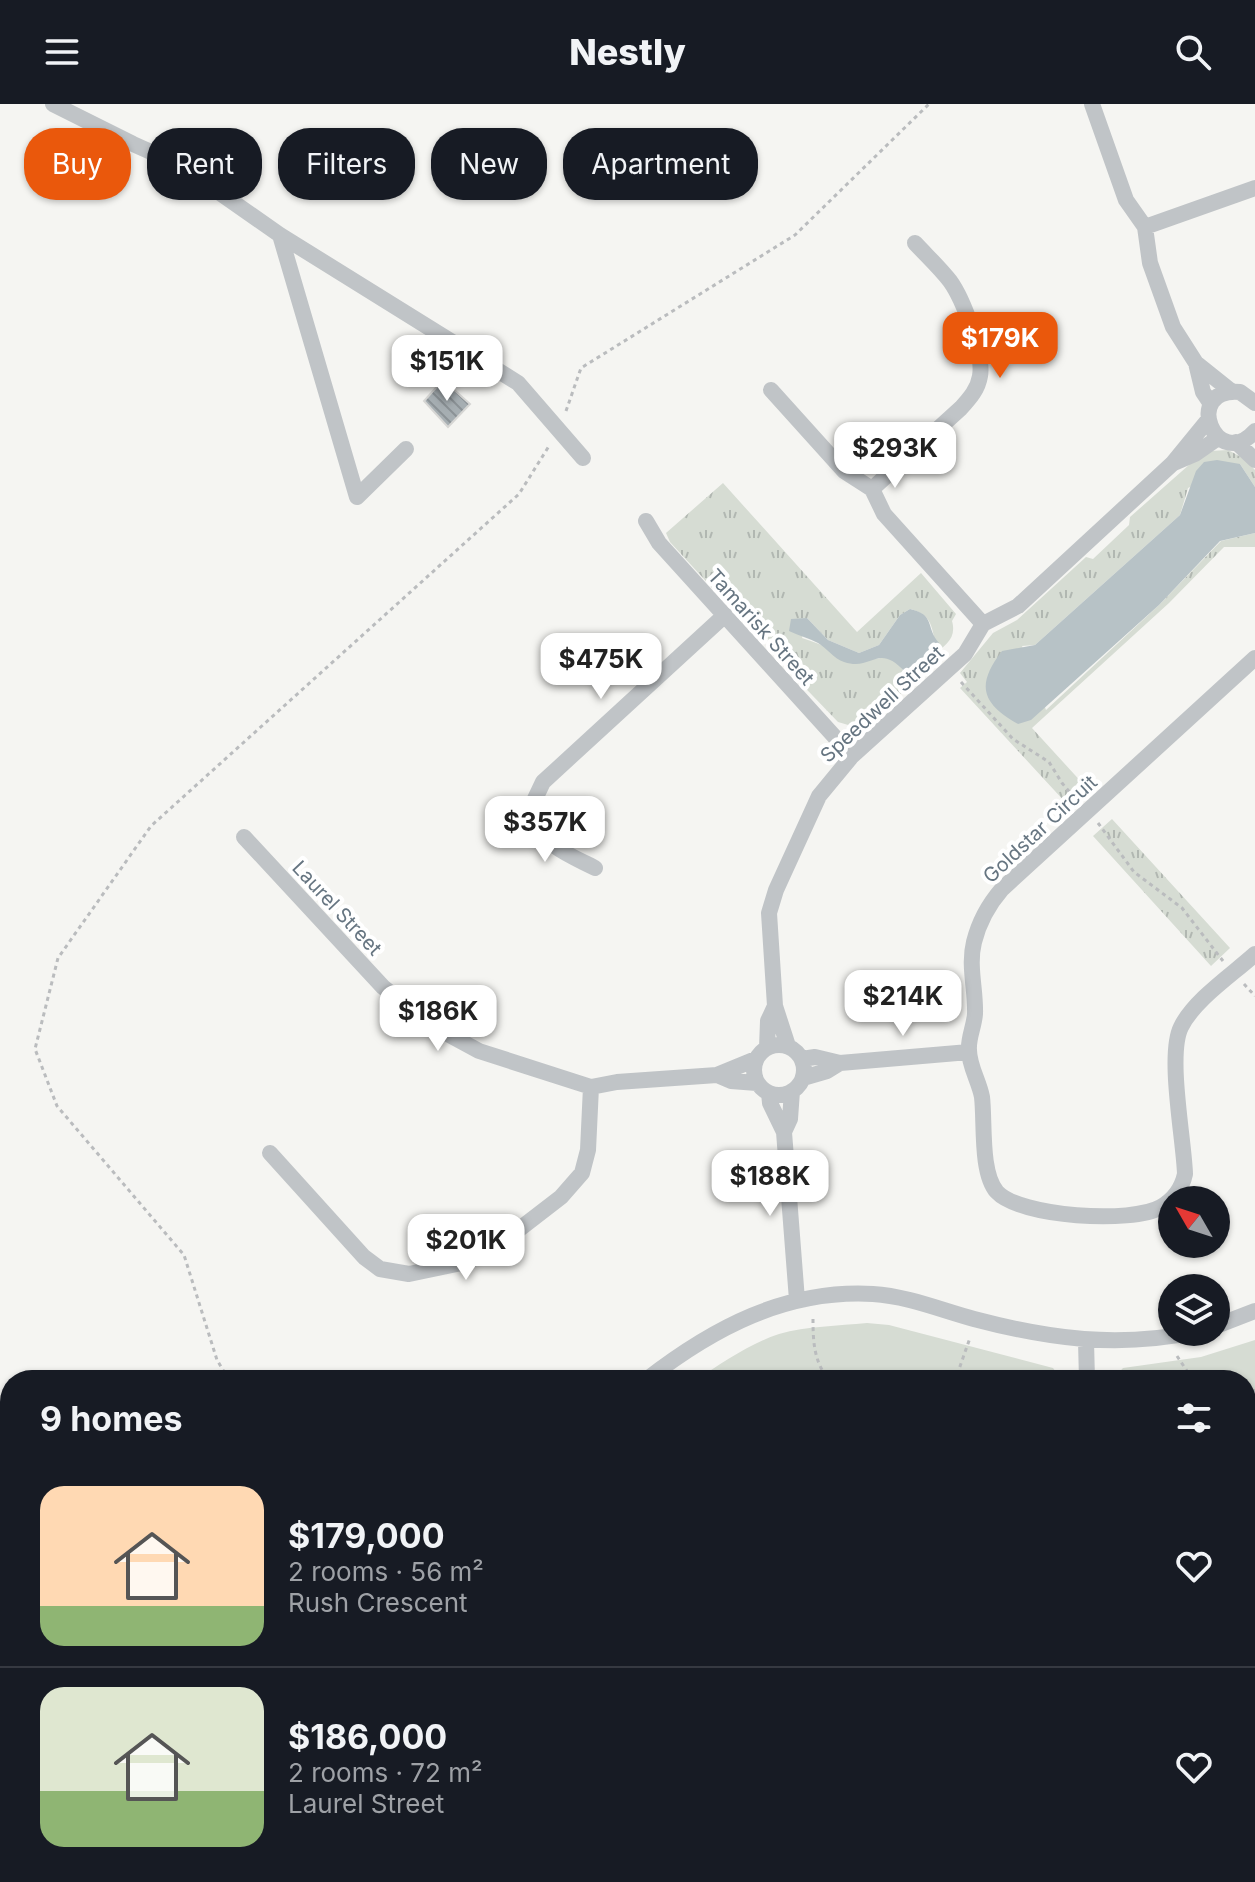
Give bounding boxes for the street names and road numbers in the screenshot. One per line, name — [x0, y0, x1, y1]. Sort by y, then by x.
street label: Tamarisk Street — [703, 564, 820, 690]
street label: Speedwell Street — [815, 640, 949, 767]
street label: Goldstar Circuit — [978, 770, 1102, 888]
street label: Laurel Street — [287, 856, 387, 960]

